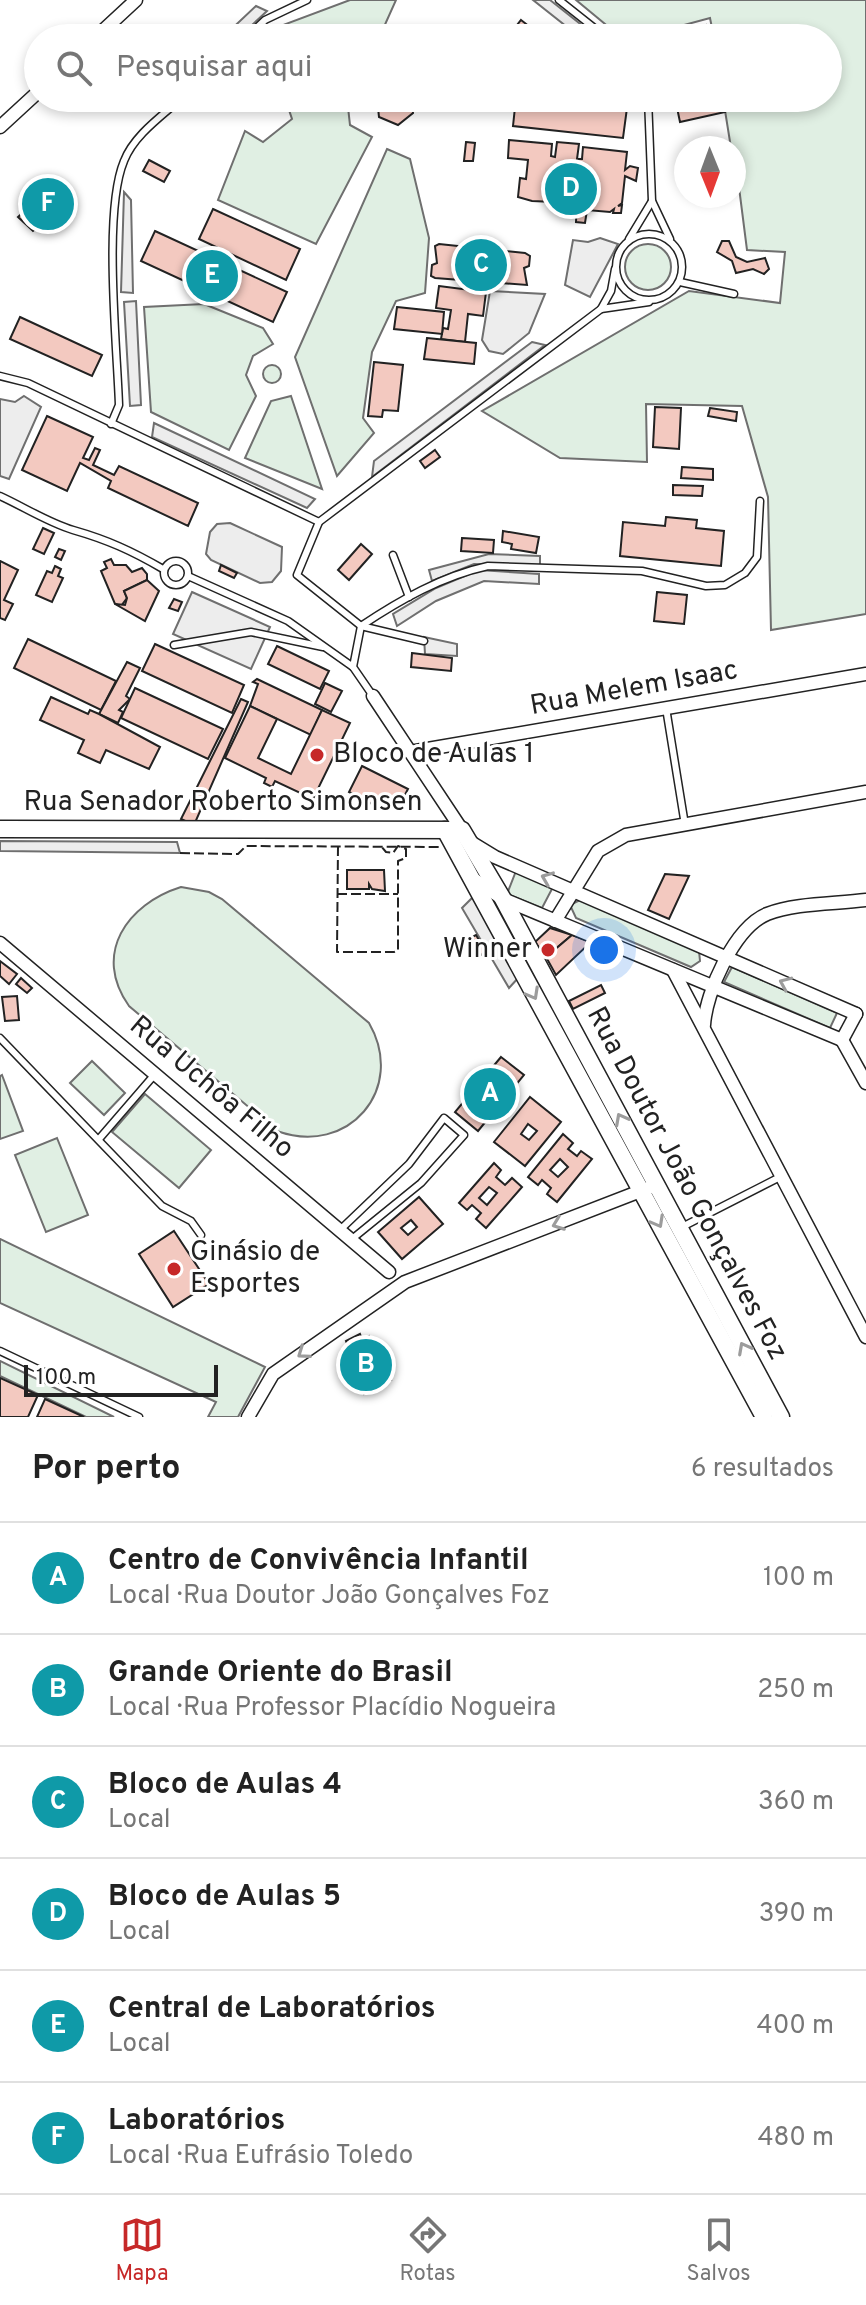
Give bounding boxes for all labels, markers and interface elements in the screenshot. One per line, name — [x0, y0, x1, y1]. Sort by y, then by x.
search box — [24, 24, 842, 112]
icon: search — [52, 46, 96, 90]
text: Pesquisar aqui — [116, 50, 312, 87]
north arrow — [674, 136, 746, 208]
pin: D — [545, 159, 597, 219]
pin: F — [22, 174, 74, 234]
pin: C — [455, 235, 507, 295]
pin: E — [186, 246, 238, 306]
street label: Rua Melem Isaac — [527, 653, 741, 725]
place label: Bloco de Aulas 1 — [333, 737, 534, 773]
marker: Bloco de Aulas 1 — [308, 746, 326, 764]
street label: Rua Senador Roberto Simonsen — [24, 785, 422, 821]
one-way arrow — [541, 871, 555, 888]
your location — [584, 930, 624, 970]
place label: Winner — [443, 932, 532, 968]
marker: Winner — [539, 941, 557, 959]
one-way arrow — [778, 976, 793, 992]
one-way arrow — [523, 986, 538, 1000]
street label: Rua Doutor João Gonçalves Foz — [577, 1001, 795, 1367]
street label: Rua Uchôa Filho — [121, 1009, 301, 1167]
pin: A — [464, 1064, 516, 1124]
one-way arrow — [615, 1114, 631, 1128]
one-way arrow — [552, 1214, 566, 1231]
one-way arrow — [648, 1214, 663, 1228]
place label: Ginásio de Esportes — [190, 1235, 320, 1303]
marker: Ginásio de Esportes — [165, 1260, 183, 1278]
pin: B — [340, 1335, 392, 1395]
one-way arrow — [739, 1342, 754, 1357]
one-way arrow — [297, 1343, 311, 1358]
scale bar — [24, 1361, 218, 1397]
text: 100 m — [36, 1365, 96, 1392]
text: Por perto — [32, 1448, 181, 1491]
text: 6 resultados — [691, 1453, 834, 1486]
text: Centro de Convivência Infantil — [108, 1543, 529, 1580]
text: A — [49, 1562, 67, 1595]
text: 100 m — [763, 1562, 834, 1595]
text: Local · Rua Doutor João Gonçalves Foz — [108, 1580, 550, 1613]
text: Grande Oriente do Brasil — [108, 1655, 453, 1692]
text: B — [49, 1674, 67, 1707]
text: 250 m — [757, 1674, 834, 1707]
text: Local · Rua Professor Placídio Nogueira — [108, 1692, 556, 1725]
text: Bloco de Aulas 4 — [108, 1767, 342, 1804]
text: C — [50, 1786, 66, 1819]
text: 360 m — [758, 1786, 834, 1819]
text: Local — [108, 1804, 171, 1837]
text: Bloco de Aulas 5 — [108, 1879, 341, 1916]
text: D — [49, 1898, 67, 1931]
text: 390 m — [759, 1898, 834, 1931]
text: Local — [108, 1916, 171, 1949]
text: Central de Laboratórios — [108, 1991, 436, 2028]
text: E — [50, 2010, 66, 2043]
text: 400 m — [757, 2010, 834, 2043]
text: Local — [108, 2028, 171, 2061]
text: Laboratórios — [108, 2103, 285, 2140]
text: F — [51, 2122, 65, 2155]
text: 480 m — [757, 2122, 834, 2155]
text: Local · Rua Eufrásio Toledo — [108, 2140, 413, 2173]
tab: Mapa — [115, 2213, 169, 2288]
tab: Rotas — [400, 2213, 456, 2288]
tab: Salvos — [687, 2213, 751, 2288]

